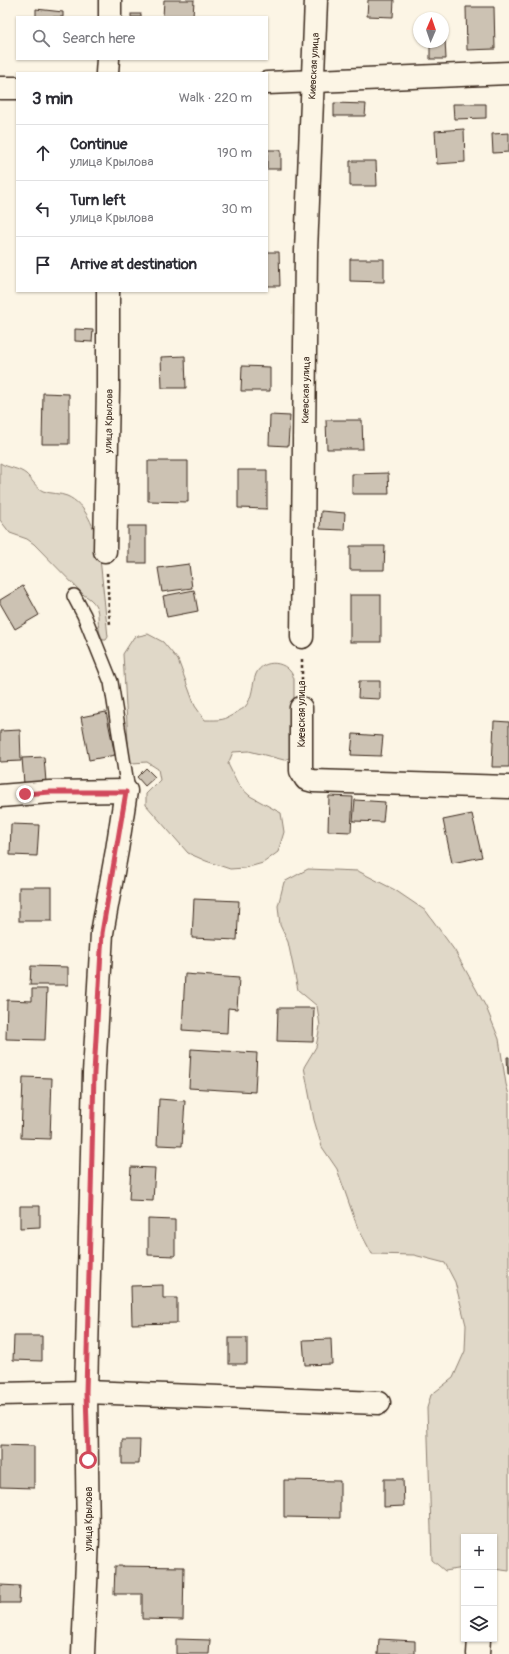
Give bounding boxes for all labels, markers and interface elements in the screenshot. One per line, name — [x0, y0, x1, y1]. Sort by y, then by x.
north arrow — [413, 12, 449, 48]
search box — [16, 16, 268, 60]
icon: search — [30, 27, 52, 49]
text: Search here — [62, 29, 135, 48]
street label: Киевская улица — [306, 32, 322, 100]
text: 3 min — [32, 88, 73, 109]
text: Walk · 220 m — [179, 90, 252, 106]
text: Continue — [70, 135, 128, 154]
icon: ahead — [32, 142, 54, 164]
text: 190 m — [217, 145, 252, 161]
text: улица Крылова — [70, 154, 153, 170]
text: Turn left — [70, 191, 126, 210]
icon: left — [32, 198, 54, 220]
text: 30 m — [222, 201, 252, 217]
text: улица Крылова — [70, 210, 153, 226]
icon: arrive — [32, 254, 54, 276]
text: Arrive at destination — [70, 255, 197, 274]
street label: Киевская улица — [299, 356, 313, 423]
street label: улица Крылова — [102, 388, 116, 454]
street label: Киевская улица — [296, 680, 308, 747]
route end — [16, 785, 34, 803]
route start — [79, 1451, 97, 1469]
street label: улица Крылова — [83, 1487, 95, 1552]
map controls — [461, 1534, 497, 1642]
button: + — [461, 1534, 497, 1570]
button: − — [461, 1570, 497, 1606]
button: layers — [461, 1606, 497, 1642]

